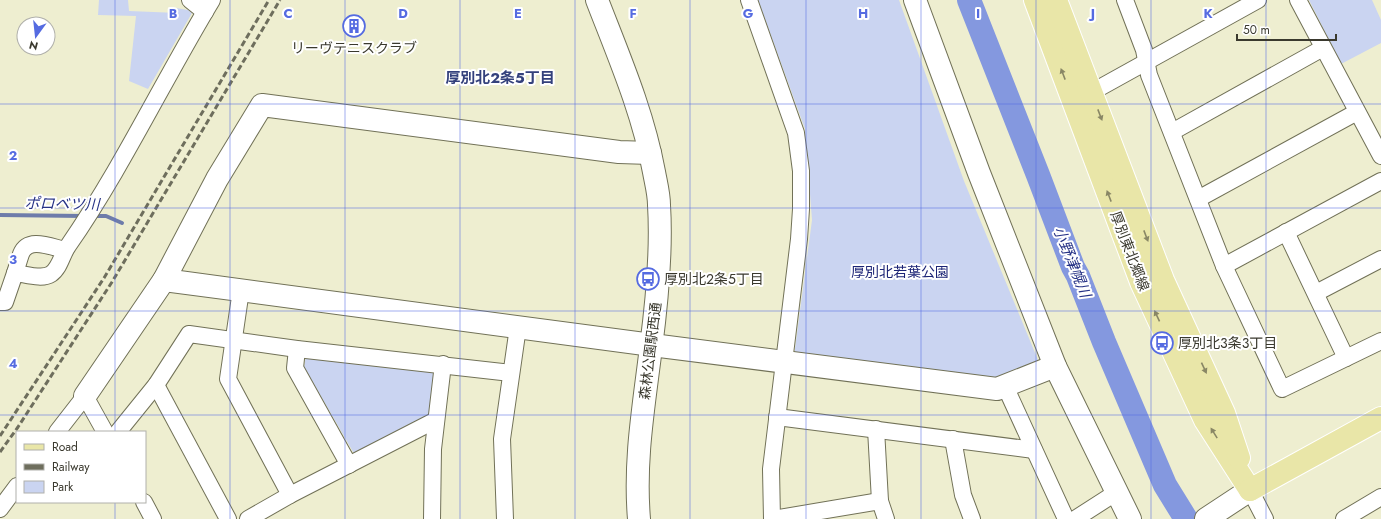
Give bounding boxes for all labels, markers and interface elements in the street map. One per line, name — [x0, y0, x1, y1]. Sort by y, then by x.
text: B — [169, 4, 178, 23]
text: C — [283, 4, 293, 23]
text: D — [398, 4, 408, 23]
text: E — [514, 4, 522, 23]
text: F — [629, 4, 637, 23]
text: G — [743, 4, 754, 23]
text: H — [858, 4, 868, 23]
text: I — [976, 4, 980, 23]
text: J — [1088, 4, 1095, 23]
text: K — [1203, 4, 1213, 23]
building icon: リーヴテニスクラブ — [341, 13, 367, 39]
north arrow — [16, 16, 56, 56]
scale bar — [1237, 16, 1336, 42]
text: 50 m — [1243, 21, 1270, 39]
text: N — [27, 37, 40, 55]
place label: リーヴテニスクラブ — [291, 38, 417, 58]
district label: 厚別北2条5丁目 — [445, 67, 555, 89]
one-way arrow — [1059, 67, 1065, 79]
one-way arrow — [1097, 109, 1103, 121]
text: 2 — [9, 146, 17, 165]
one-way arrow — [1105, 189, 1111, 201]
water label: ポロベツ川 — [24, 192, 102, 216]
street label: 厚別東北郷線 — [1106, 208, 1154, 294]
water label: 小野津幌川 — [1048, 223, 1097, 303]
one-way arrow — [1144, 231, 1150, 243]
text: 3 — [9, 250, 17, 269]
park label: 厚別北若葉公園 — [851, 262, 949, 282]
bus stop icon: 厚別北2条5丁目 — [635, 266, 661, 292]
place label: 厚別北2条5丁目 — [664, 269, 764, 289]
street label: 森林公園駅西通 — [634, 301, 666, 401]
one-way arrow — [1154, 311, 1160, 322]
bus stop icon: 厚別北3条3丁目 — [1149, 330, 1175, 356]
place label: 厚別北3条3丁目 — [1178, 333, 1277, 353]
text: 4 — [8, 354, 18, 373]
one-way arrow — [1201, 363, 1207, 374]
one-way arrow — [1210, 427, 1217, 439]
legend — [16, 431, 146, 503]
text: Road — [52, 438, 78, 456]
text: Railway — [52, 458, 90, 476]
text: Park — [52, 478, 74, 496]

